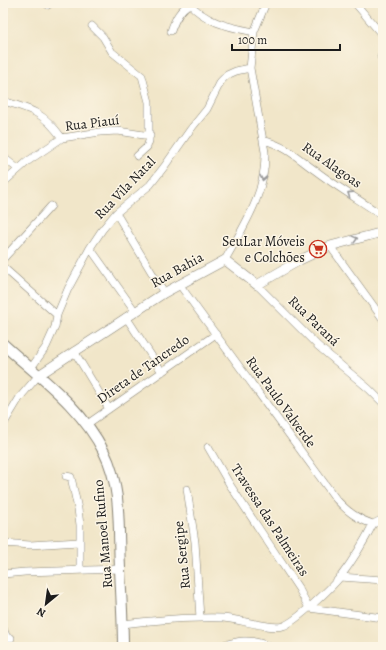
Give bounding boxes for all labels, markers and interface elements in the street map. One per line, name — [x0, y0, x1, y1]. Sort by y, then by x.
scale bar — [232, 26, 340, 52]
text: 100 m — [238, 32, 267, 48]
street label: Rua Piauí — [64, 110, 120, 136]
street label: Rua Alagoas — [298, 137, 366, 193]
street label: Rua Vila Natal — [90, 152, 160, 224]
one-way arrow — [259, 175, 268, 182]
one-way arrow — [348, 192, 355, 199]
place label: SeuLar Móveis e Colchões — [222, 232, 305, 267]
one-way arrow — [351, 235, 358, 244]
supermarket icon: SeuLar Móveis e Colchões — [308, 239, 328, 259]
street label: Rua Bahia — [147, 247, 207, 292]
street label: Rua Paraná — [284, 292, 344, 351]
street label: Direta de Tancredo — [93, 330, 193, 408]
street label: Rua Paulo Valverde — [241, 353, 321, 451]
street label: Travessa das Palmeiras — [226, 460, 314, 580]
street label: Rua Manoel Rufino — [89, 479, 117, 589]
street label: Rua Sergipe — [169, 520, 195, 590]
north arrow — [26, 584, 66, 624]
text: N — [34, 604, 49, 621]

